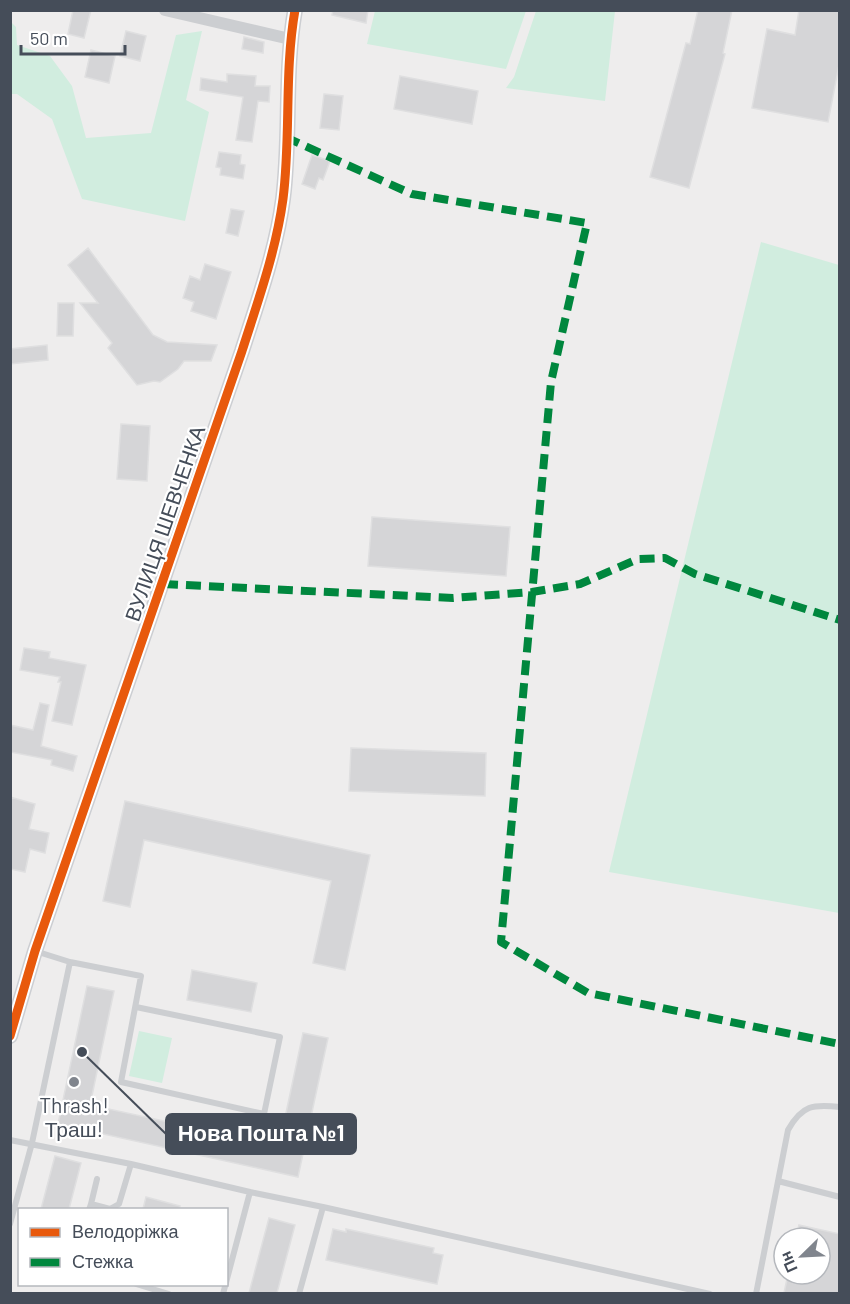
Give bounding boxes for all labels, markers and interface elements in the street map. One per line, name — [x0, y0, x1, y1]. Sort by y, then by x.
scale bar — [21, 18, 124, 56]
text: 50 m — [30, 27, 68, 49]
street label: ВУЛИЦЯ ШЕВЧЕНКА — [119, 422, 209, 624]
marker: Thrash! Траш! — [67, 1075, 81, 1089]
place label: Thrash! Траш! — [39, 1092, 109, 1141]
callout: Нова Пошта №1 — [166, 1114, 356, 1154]
text: Нова Пошта №1 — [178, 1119, 344, 1145]
legend — [18, 1208, 228, 1286]
text: Велодоріжка — [72, 1220, 180, 1242]
north arrow — [772, 1226, 832, 1286]
text: Пн — [775, 1249, 801, 1276]
text: Стежка — [72, 1250, 134, 1272]

